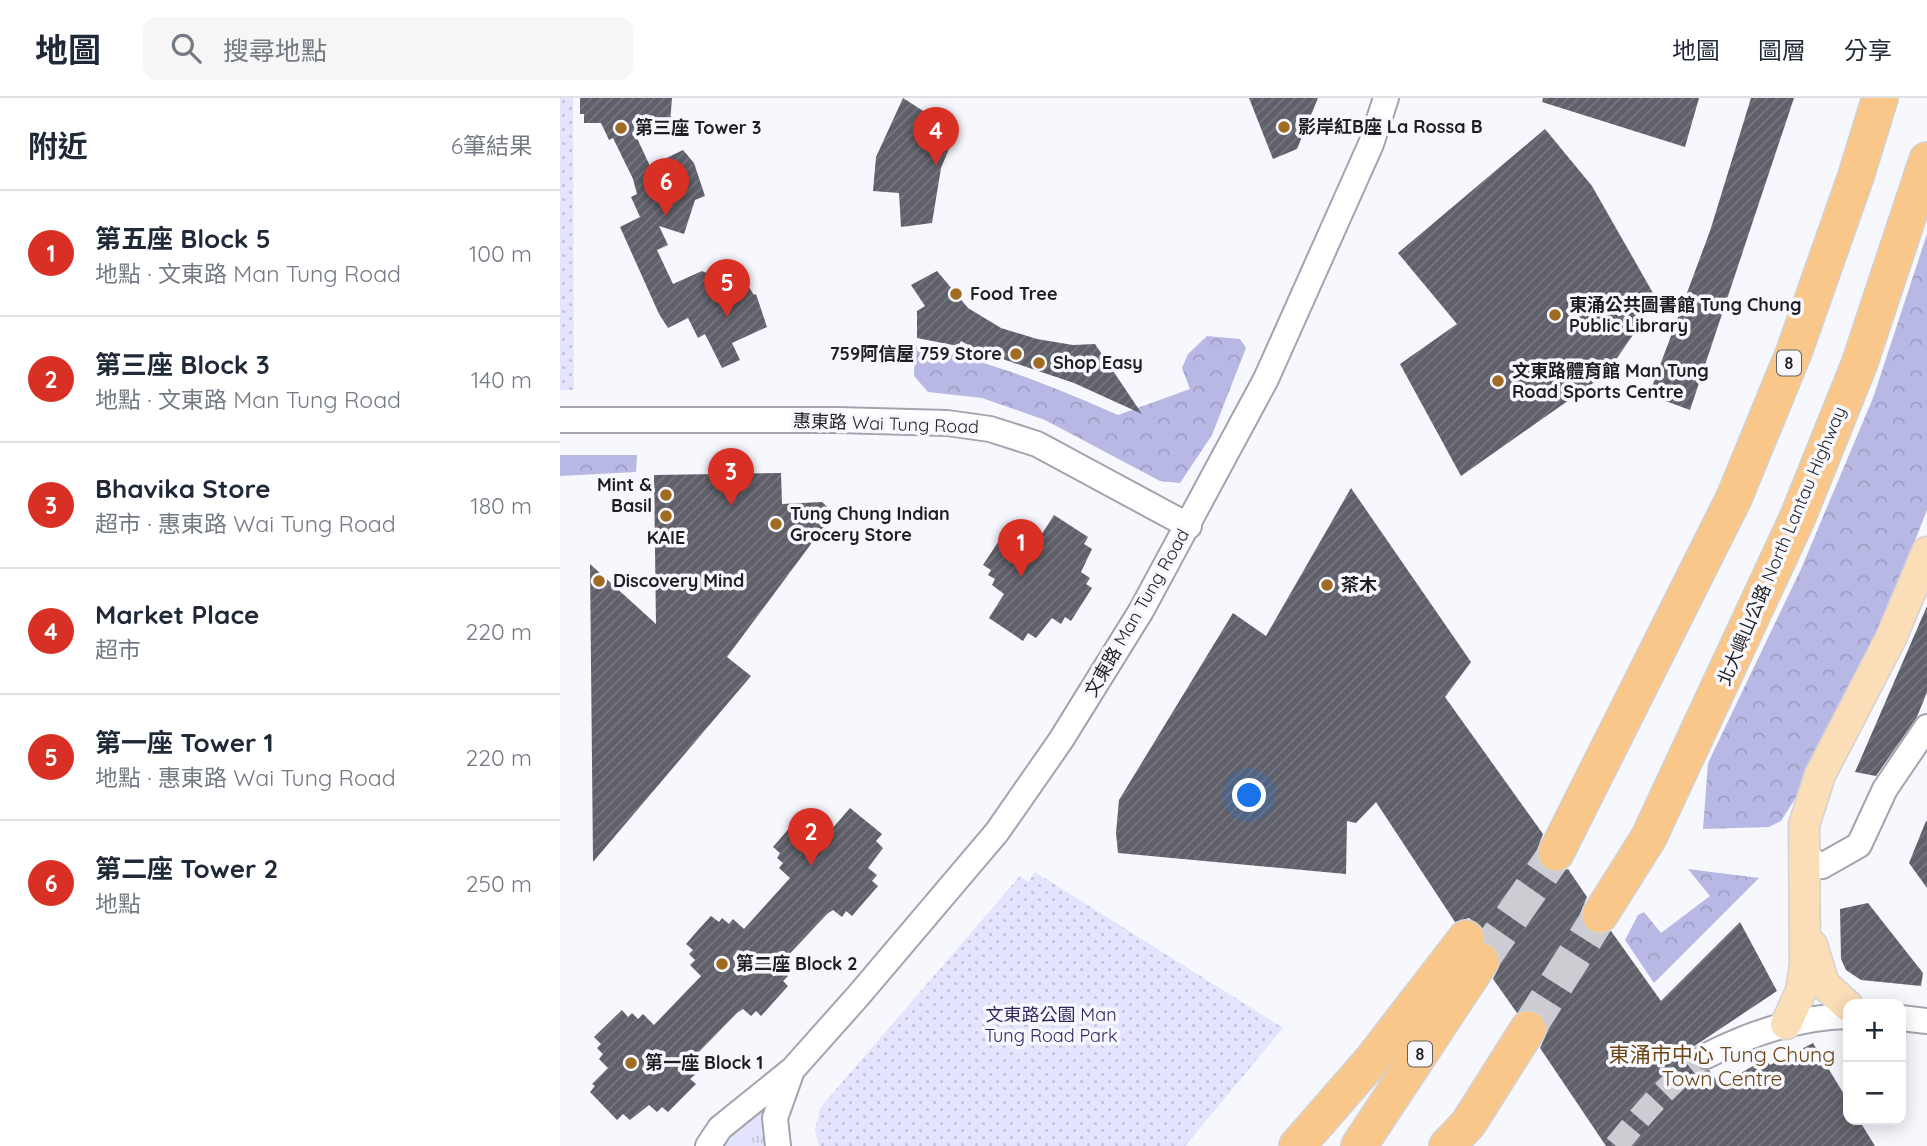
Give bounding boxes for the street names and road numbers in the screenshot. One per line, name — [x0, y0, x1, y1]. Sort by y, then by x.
road number: 8 — [1777, 350, 1801, 376]
street label: 北大嶼山公路 North Lantau Highway — [1712, 403, 1851, 689]
street label: 惠東路 Wai Tung Road — [793, 409, 979, 438]
street label: 文東路 Man Tung Road — [1079, 525, 1194, 701]
road number: 8 — [1408, 1042, 1432, 1066]

